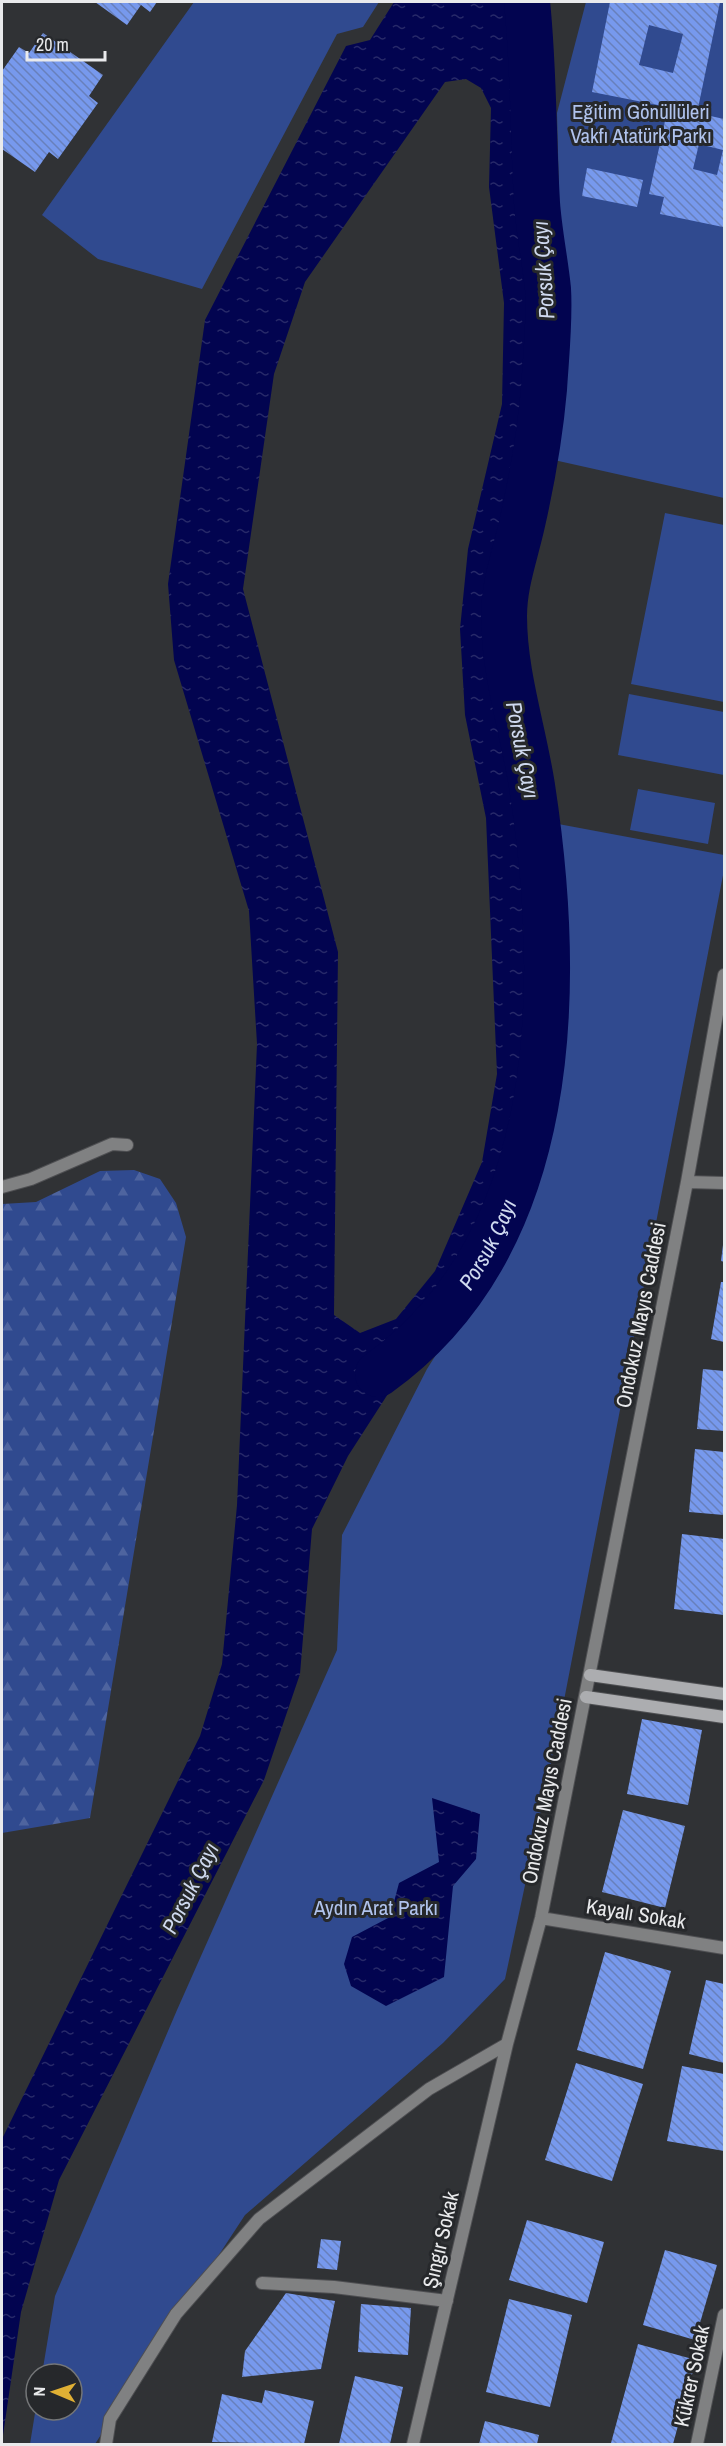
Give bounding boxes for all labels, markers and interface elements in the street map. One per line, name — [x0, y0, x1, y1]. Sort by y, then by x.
scale bar — [27, 24, 105, 62]
text: 20 m — [36, 32, 69, 57]
park label: Eğitim Gönüllüleri Vakfı Atatürk Parkı — [570, 97, 712, 150]
water label: Porsuk Çayı — [525, 220, 561, 320]
water label: Porsuk Çayı — [499, 699, 547, 801]
water label: Porsuk Çayı — [451, 1195, 523, 1295]
street label: Ondokuz Mayıs Caddesi — [608, 1220, 673, 1410]
street label: Ondokuz Mayıs Caddesi — [514, 1696, 579, 1886]
water label: Porsuk Çayı — [154, 1837, 226, 1939]
street label: Kayalı Sokak — [584, 1891, 688, 1936]
park label: Aydın Arat Parkı — [313, 1893, 438, 1922]
street label: Şıngır Sokak — [415, 2188, 466, 2291]
street label: Kükrer Sokak — [667, 2322, 717, 2429]
north arrow — [24, 2362, 84, 2422]
text: N — [28, 2386, 50, 2397]

